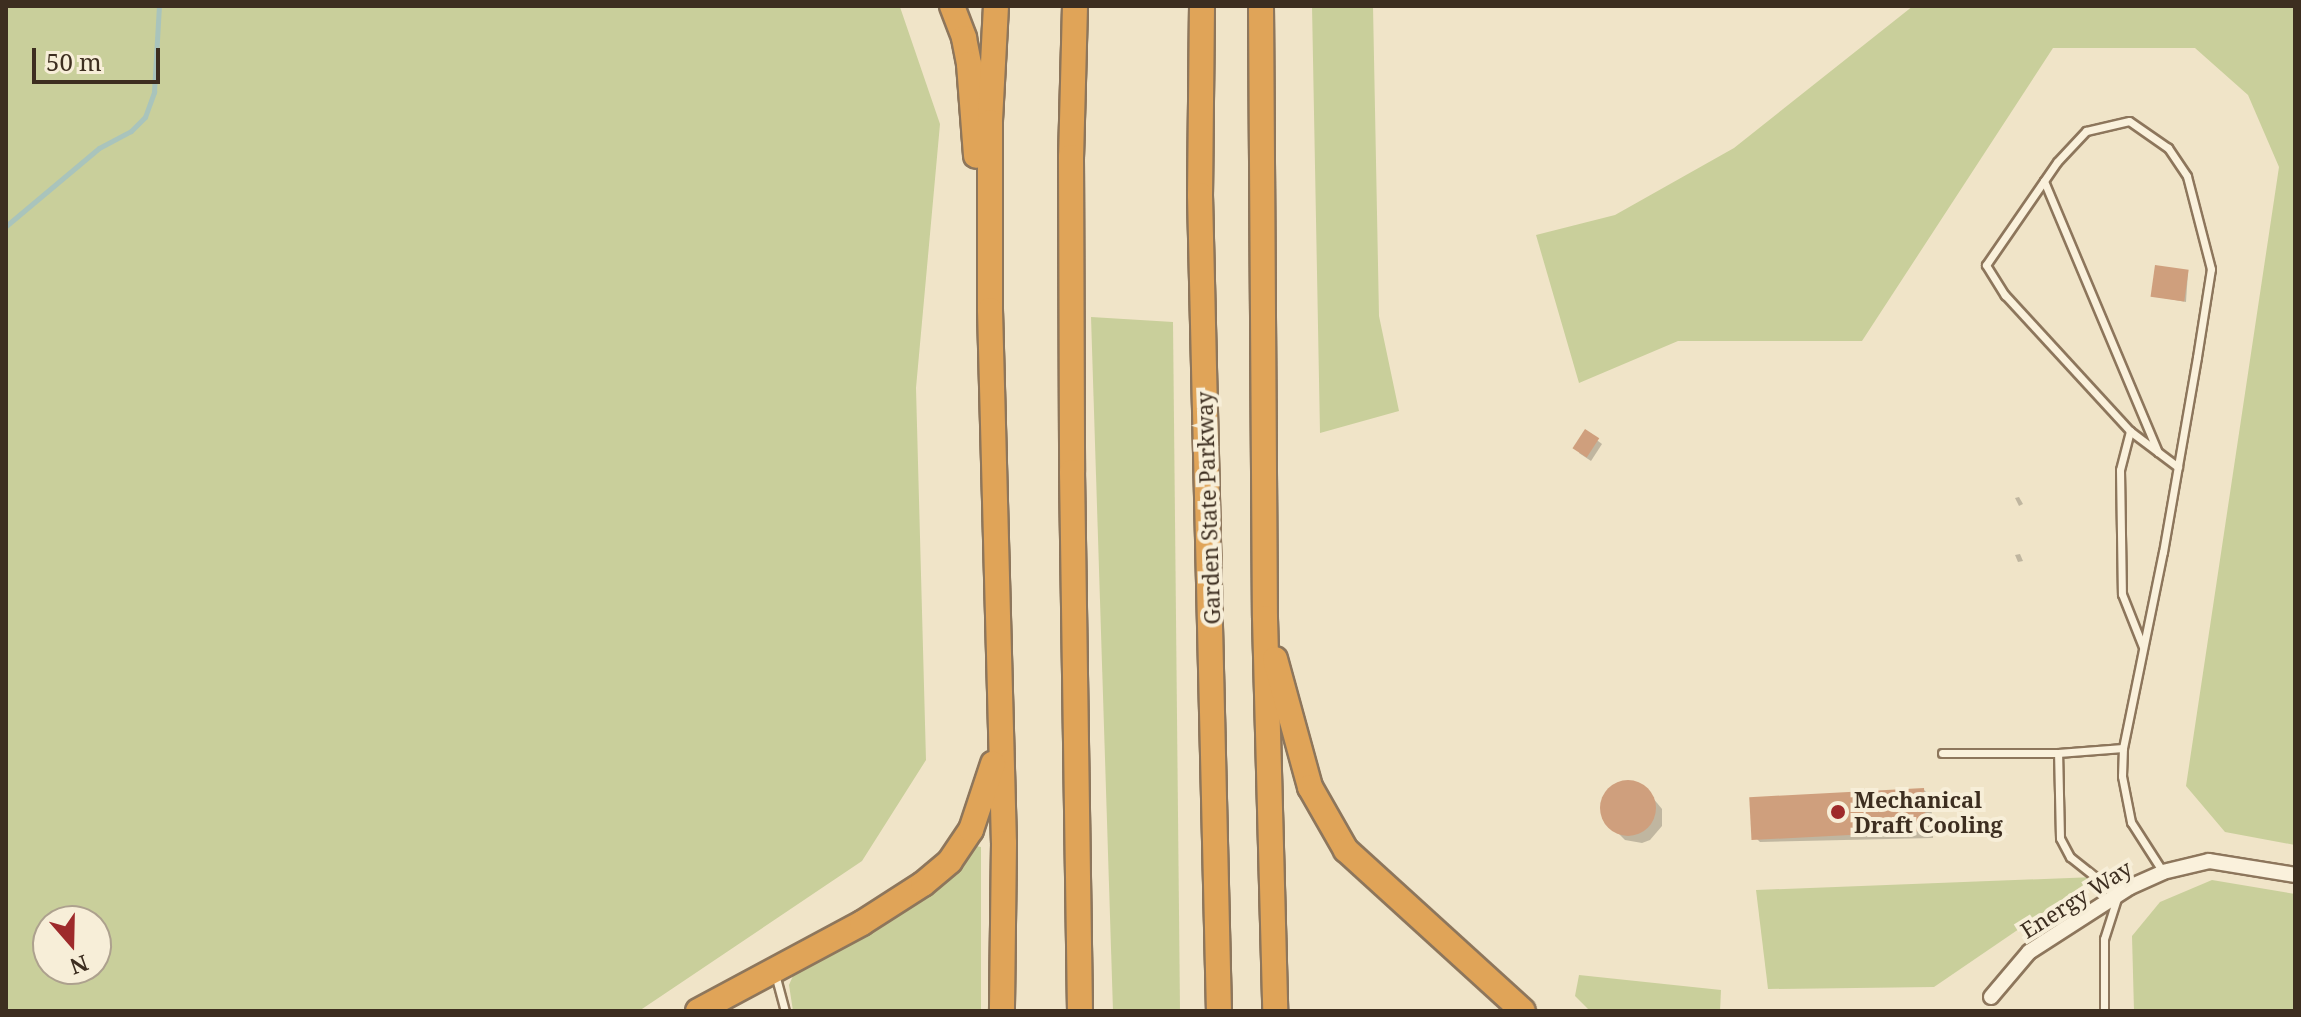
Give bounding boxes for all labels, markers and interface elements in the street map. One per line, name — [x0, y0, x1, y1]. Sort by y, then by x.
scale bar — [36, 32, 164, 82]
text: 50 m — [46, 45, 102, 78]
street label: Garden State Parkway — [1191, 391, 1225, 625]
place label: Mechanical Draft Cooling — [1854, 786, 2003, 838]
marker: Mechanical Draft Cooling — [1829, 803, 1847, 821]
street label: Energy Way — [2016, 854, 2136, 944]
north arrow — [32, 905, 112, 985]
text: N — [66, 949, 93, 983]

